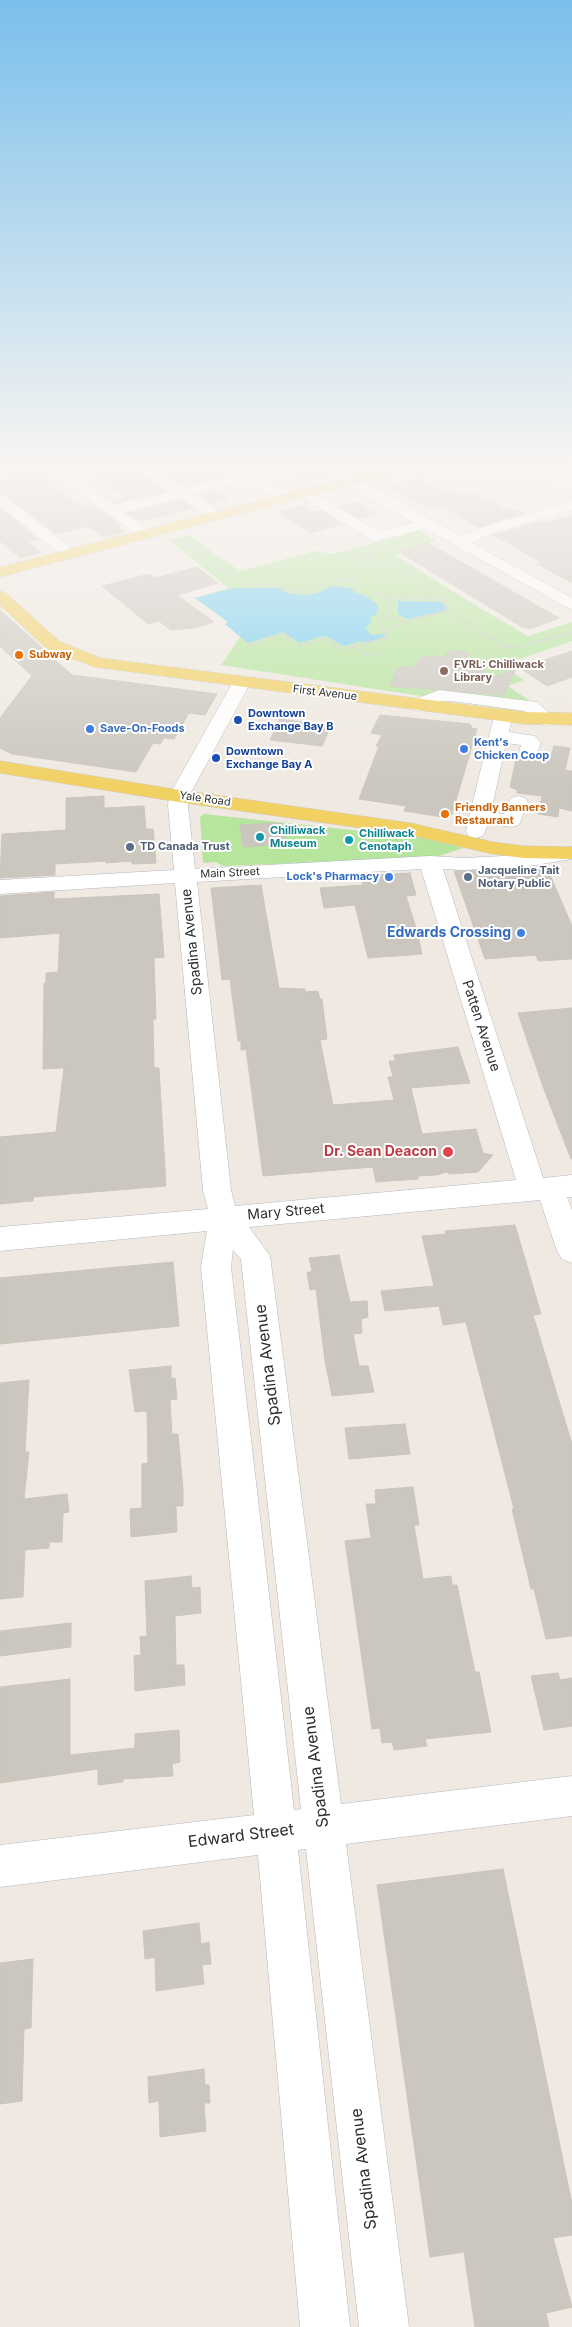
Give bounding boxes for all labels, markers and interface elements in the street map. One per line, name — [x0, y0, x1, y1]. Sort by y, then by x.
place label: Subway — [29, 648, 72, 662]
marker: Subway — [13, 649, 25, 661]
place label: FVRL: Chilliwack Library — [454, 658, 544, 684]
marker: FVRL: Chilliwack Library — [438, 665, 450, 677]
street label: First Avenue — [292, 683, 358, 703]
place label: Downtown Exchange Bay B — [248, 707, 333, 733]
marker: Downtown Exchange Bay B — [232, 714, 244, 726]
place label: Save-On-Foods — [100, 722, 185, 736]
marker: Save-On-Foods — [84, 723, 96, 735]
place label: Kent's Chicken Coop — [474, 736, 549, 762]
marker: Kent's Chicken Coop — [458, 743, 470, 755]
place label: Downtown Exchange Bay A — [226, 745, 312, 771]
marker: Downtown Exchange Bay A — [210, 752, 222, 764]
street label: Yale Road — [179, 789, 231, 809]
place label: Friendly Banners Restaurant — [455, 801, 546, 827]
marker: Friendly Banners Restaurant — [439, 808, 451, 820]
place label: Chilliwack Museum — [270, 824, 325, 850]
place label: Chilliwack Cenotaph — [359, 827, 414, 853]
marker: Chilliwack Museum — [254, 831, 266, 843]
marker: Chilliwack Cenotaph — [343, 834, 355, 846]
place label: TD Canada Trust — [140, 840, 230, 854]
marker: TD Canada Trust — [124, 841, 136, 853]
place label: Jacqueline Tait Notary Public — [478, 864, 560, 890]
street label: Main Street — [200, 865, 260, 881]
place label: Lock's Pharmacy — [287, 870, 379, 884]
marker: Lock's Pharmacy — [383, 871, 395, 883]
marker: Jacqueline Tait Notary Public — [462, 871, 474, 883]
street label: Spadina Avenue — [178, 888, 206, 996]
place label: Edwards Crossing — [387, 925, 511, 941]
marker: Edwards Crossing — [515, 927, 527, 939]
street label: Patten Avenue — [458, 978, 504, 1074]
place label: Dr. Sean Deacon — [324, 1144, 437, 1160]
marker: Dr. Sean Deacon — [441, 1145, 455, 1159]
street label: Mary Street — [247, 1200, 325, 1224]
street label: Spadina Avenue — [251, 1303, 285, 1427]
street label: Spadina Avenue — [299, 1705, 333, 1829]
street label: Edward Street — [187, 1820, 295, 1852]
street label: Spadina Avenue — [347, 2107, 381, 2231]

